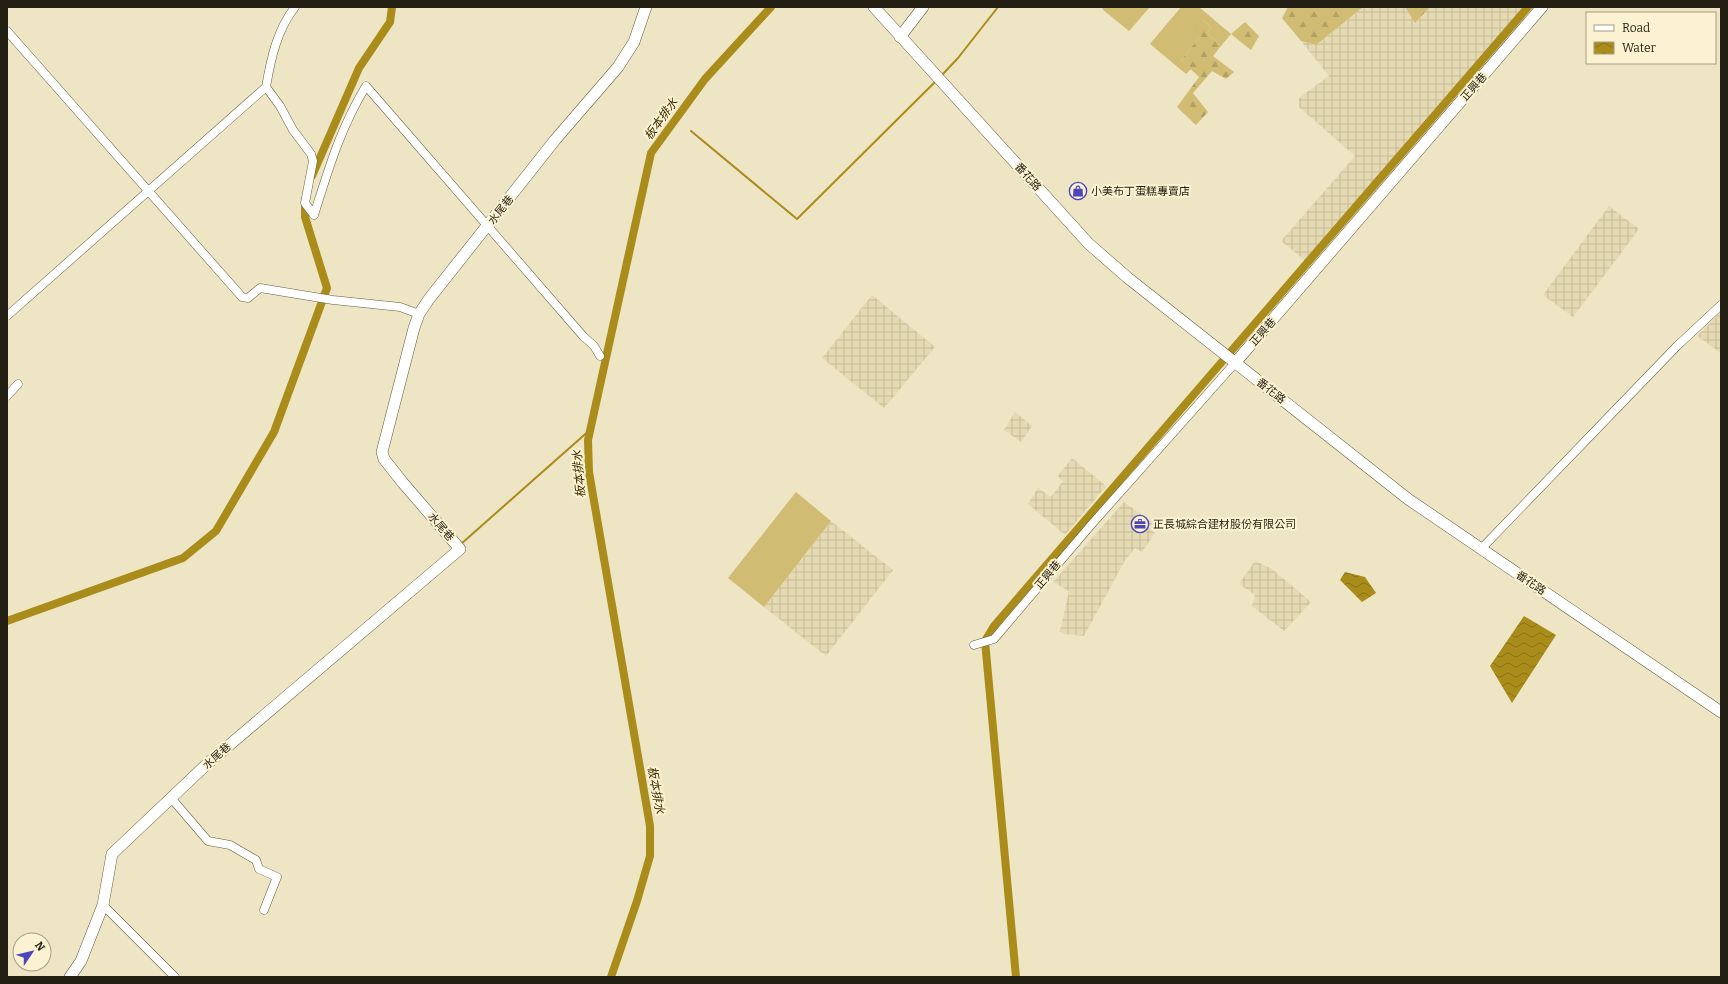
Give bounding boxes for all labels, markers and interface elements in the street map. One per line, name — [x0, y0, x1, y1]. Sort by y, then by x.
legend — [1586, 12, 1716, 64]
text: Road — [1622, 21, 1650, 35]
text: Water — [1622, 41, 1657, 55]
street label: 正興巷 — [1458, 70, 1490, 104]
water label: 板本排水 — [641, 95, 681, 143]
street label: 番花路 — [1012, 160, 1044, 194]
shop icon: 小美布丁蛋糕專賣店 — [1068, 181, 1088, 201]
place label: 小美布丁蛋糕專賣店 — [1091, 185, 1190, 198]
street label: 水尾巷 — [486, 193, 516, 227]
street label: 正興巷 — [1247, 315, 1279, 349]
street label: 番花路 — [1254, 376, 1288, 406]
water label: 板本排水 — [570, 448, 588, 499]
street label: 水尾巷 — [425, 510, 457, 544]
office icon: 正長城綜合建材股份有限公司 — [1130, 514, 1150, 534]
place label: 正長城綜合建材股份有限公司 — [1153, 518, 1296, 531]
street label: 正興巷 — [1032, 558, 1064, 592]
street label: 番花路 — [1514, 568, 1548, 598]
street label: 水尾巷 — [200, 740, 234, 772]
water label: 板本排水 — [645, 765, 667, 816]
north arrow — [12, 932, 52, 972]
text: N — [32, 939, 48, 954]

